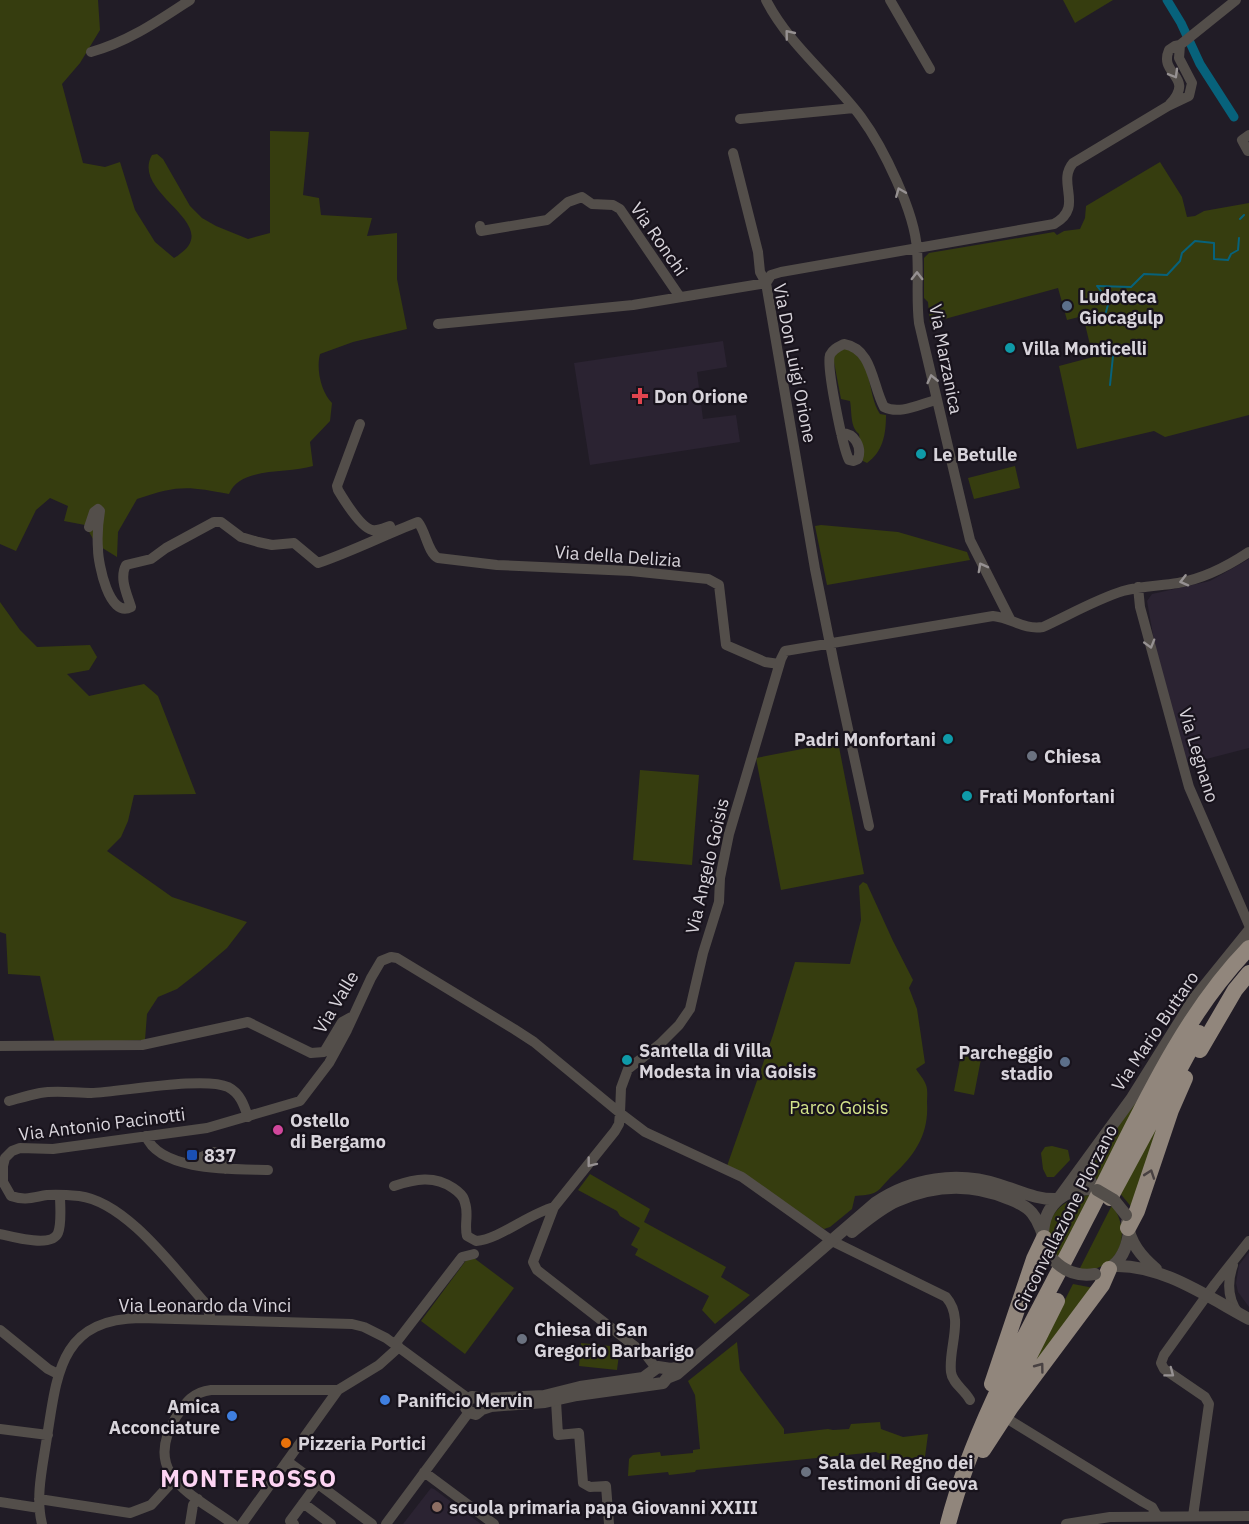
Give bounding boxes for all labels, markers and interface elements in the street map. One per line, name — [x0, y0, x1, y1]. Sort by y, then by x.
one-way arrow — [786, 30, 797, 41]
one-way arrow — [1167, 68, 1178, 78]
one-way arrow — [895, 188, 908, 198]
street label: Via Ronchi — [625, 198, 693, 280]
one-way arrow — [911, 272, 923, 281]
street label: Via Don Luigi Orione — [768, 281, 822, 445]
place label: Ludoteca Giocagulp — [1079, 285, 1164, 329]
marker: Ludoteca Giocagulp — [1060, 299, 1074, 313]
street label: Via Marzanica — [924, 302, 968, 416]
place label: Villa Monticelli — [1022, 337, 1147, 360]
marker: Villa Monticelli — [1003, 341, 1017, 355]
one-way arrow — [926, 374, 939, 384]
place label: Don Orione — [654, 385, 748, 408]
marker: Don Orione — [631, 387, 649, 405]
place label: Le Betulle — [933, 443, 1017, 466]
marker: Le Betulle — [914, 447, 928, 461]
street label: Via della Delizia — [554, 540, 683, 572]
one-way arrow — [978, 562, 990, 573]
one-way arrow — [1179, 573, 1189, 586]
one-way arrow — [1143, 638, 1155, 649]
street label: Via Legnano — [1174, 705, 1224, 805]
place label: Padri Monfortani — [794, 728, 936, 751]
marker: Padri Monfortani — [941, 732, 955, 746]
place label: Chiesa — [1044, 745, 1101, 768]
marker: Chiesa — [1025, 749, 1039, 763]
place label: Frati Monfortani — [979, 785, 1115, 808]
marker: Frati Monfortani — [960, 789, 974, 803]
street label: Via Angelo Goisis — [680, 796, 734, 936]
street label: Via Valle — [308, 966, 364, 1037]
street label: Via Mario Buttaro — [1106, 967, 1204, 1095]
place label: Santella di Villa Modesta in via Goisis — [639, 1039, 816, 1083]
place label: Parcheggio stadio — [959, 1041, 1053, 1085]
marker: Santella di Villa Modesta in via Goisis — [620, 1053, 634, 1067]
marker: Parcheggio stadio — [1058, 1055, 1072, 1069]
park label: Parco Goisis — [789, 1096, 889, 1119]
street label: Via Antonio Pacinotti — [17, 1102, 187, 1146]
place label: Ostello di Bergamo — [290, 1109, 386, 1153]
street label: Circonvallazione Plorzano — [1008, 1121, 1122, 1315]
marker: Ostello di Bergamo — [271, 1123, 285, 1137]
place label: 837 — [204, 1144, 236, 1167]
marker: 837 — [185, 1148, 199, 1162]
one-way arrow — [588, 1156, 599, 1167]
one-way arrow — [1142, 1169, 1155, 1180]
street label: Via Leonardo da Vinci — [119, 1294, 291, 1317]
place label: Chiesa di San Gregorio Barbarigo — [534, 1318, 694, 1362]
marker: Chiesa di San Gregorio Barbarigo — [515, 1332, 529, 1346]
one-way arrow — [1033, 1363, 1044, 1374]
one-way arrow — [1163, 1365, 1174, 1376]
place label: Panificio Mervin — [397, 1389, 533, 1412]
marker: Panificio Mervin — [378, 1393, 392, 1407]
place label: Amica Acconciature — [109, 1395, 220, 1439]
marker: Amica Acconciature — [225, 1409, 239, 1423]
place label: Pizzeria Portici — [298, 1432, 426, 1455]
marker: Pizzeria Portici — [279, 1436, 293, 1450]
place label: Sala del Regno dei Testimoni di Geova — [818, 1451, 978, 1495]
district label: MONTEROSSO — [160, 1462, 338, 1494]
marker: Sala del Regno dei Testimoni di Geova — [799, 1465, 813, 1479]
place label: scuola primaria papa Giovanni XXIII — [449, 1496, 758, 1519]
marker: scuola primaria papa Giovanni XXIII — [430, 1500, 444, 1514]

